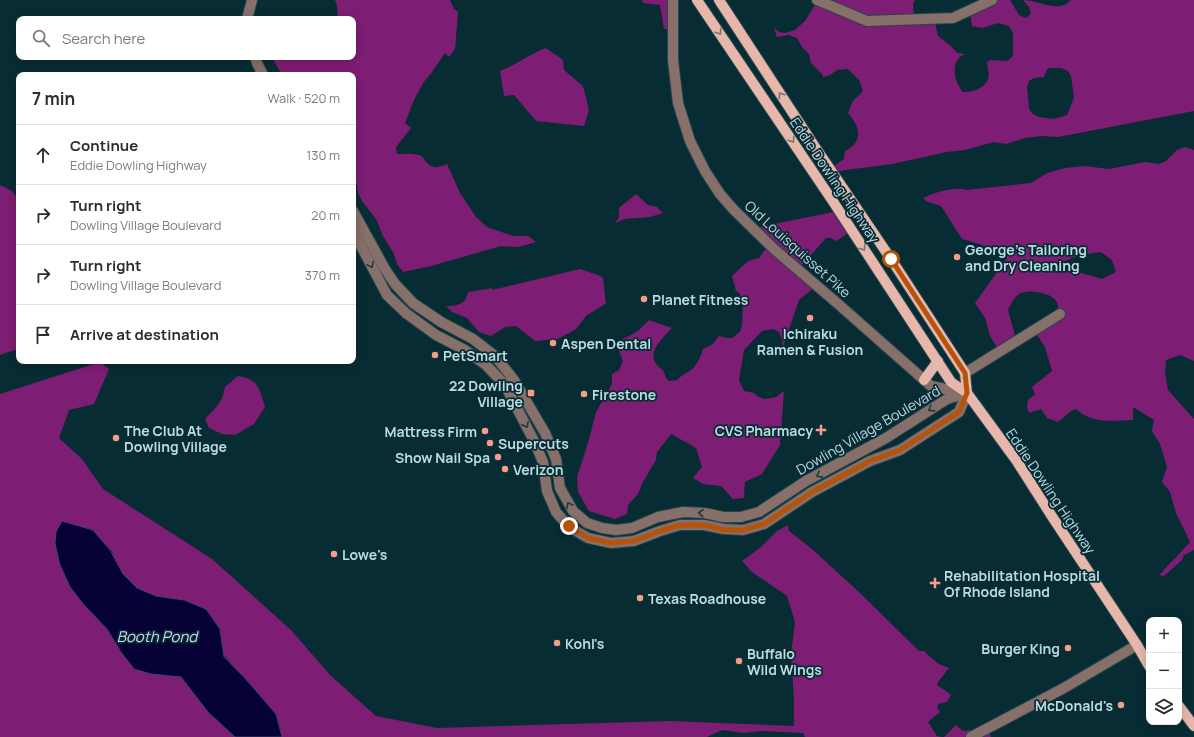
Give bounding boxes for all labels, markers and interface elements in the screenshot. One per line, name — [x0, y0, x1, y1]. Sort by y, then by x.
search box — [16, 16, 356, 60]
icon: search — [30, 27, 52, 49]
text: Search here — [62, 28, 145, 49]
one-way arrow — [714, 28, 722, 35]
text: 7 min — [32, 87, 75, 110]
text: Walk · 520 m — [267, 89, 340, 107]
one-way arrow — [778, 92, 786, 99]
street label: Eddie Dowling Highway — [786, 114, 884, 247]
text: Continue — [70, 135, 138, 156]
one-way arrow — [787, 136, 794, 143]
icon: ahead — [32, 144, 54, 166]
text: 130 m — [306, 146, 340, 164]
text: Eddie Dowling Highway — [70, 156, 207, 174]
text: Turn right — [70, 195, 141, 216]
street label: Old Louisquisset Pike — [741, 196, 855, 302]
icon: right — [32, 204, 54, 226]
text: 20 m — [311, 206, 340, 224]
text: Dowling Village Boulevard — [70, 216, 221, 234]
place label: George's Tailoring and Dry Cleaning — [965, 240, 1087, 275]
one-way arrow — [859, 244, 866, 251]
route start — [882, 250, 900, 268]
marker: George's Tailoring and Dry Cleaning — [952, 252, 962, 262]
text: Turn right — [70, 255, 141, 276]
one-way arrow — [367, 261, 374, 269]
icon: right — [32, 264, 54, 286]
text: 370 m — [305, 266, 340, 284]
text: Dowling Village Boulevard — [70, 276, 221, 294]
place label: Planet Fitness — [652, 290, 749, 309]
marker: Planet Fitness — [639, 294, 649, 304]
marker: Ichiraku Ramen & Fusion — [805, 313, 815, 323]
icon: arrive — [32, 324, 54, 346]
text: Arrive at destination — [70, 324, 219, 345]
place label: Ichiraku Ramen & Fusion — [757, 324, 863, 359]
place label: Aspen Dental — [561, 334, 651, 353]
marker: Aspen Dental — [548, 338, 558, 348]
place label: PetSmart — [443, 346, 508, 365]
marker: PetSmart — [430, 350, 440, 360]
place label: 22 Dowling Village — [449, 376, 523, 411]
street label: Dowling Village Boulevard — [793, 381, 943, 479]
place label: Firestone — [592, 385, 656, 404]
marker: 22 Dowling Village — [526, 388, 536, 398]
marker: Firestone — [579, 389, 589, 399]
one-way arrow — [929, 404, 936, 411]
place label: The Club At Dowling Village — [124, 421, 227, 456]
one-way arrow — [521, 421, 529, 428]
place label: CVS Pharmacy — [715, 421, 813, 440]
place label: Mattress Firm — [384, 422, 477, 441]
marker: CVS Pharmacy — [816, 425, 826, 435]
street label: Eddie Dowling Highway — [1002, 425, 1100, 558]
marker: Mattress Firm — [480, 426, 490, 436]
marker: The Club At Dowling Village — [111, 433, 121, 443]
place label: Supercuts — [498, 434, 569, 453]
marker: Supercuts — [485, 438, 495, 448]
place label: Show Nail Spa — [395, 448, 490, 467]
marker: Show Nail Spa — [493, 452, 503, 462]
place label: Verizon — [513, 460, 563, 479]
marker: Verizon — [500, 464, 510, 474]
one-way arrow — [816, 470, 824, 477]
one-way arrow — [567, 502, 574, 509]
one-way arrow — [698, 509, 704, 518]
route end — [560, 517, 578, 535]
place label: Lowe's — [342, 545, 388, 564]
marker: Lowe's — [329, 549, 339, 559]
place label: Rehabilitation Hospital Of Rhode Island — [944, 566, 1100, 601]
marker: Rehabilitation Hospital Of Rhode Island — [929, 577, 941, 589]
place label: Texas Roadhouse — [648, 589, 766, 608]
marker: Texas Roadhouse — [635, 593, 645, 603]
map controls — [1146, 617, 1182, 725]
button: + — [1146, 617, 1182, 653]
water label: Booth Pond — [117, 626, 199, 647]
place label: Kohl's — [565, 634, 605, 653]
marker: Kohl's — [552, 638, 562, 648]
place label: Burger King — [981, 639, 1060, 658]
marker: Burger King — [1063, 643, 1073, 653]
place label: Buffalo Wild Wings — [747, 644, 822, 679]
button: − — [1146, 653, 1182, 689]
marker: Buffalo Wild Wings — [734, 656, 744, 666]
button: layers — [1146, 689, 1182, 725]
place label: McDonald's — [1035, 696, 1113, 715]
marker: McDonald's — [1116, 700, 1126, 710]

